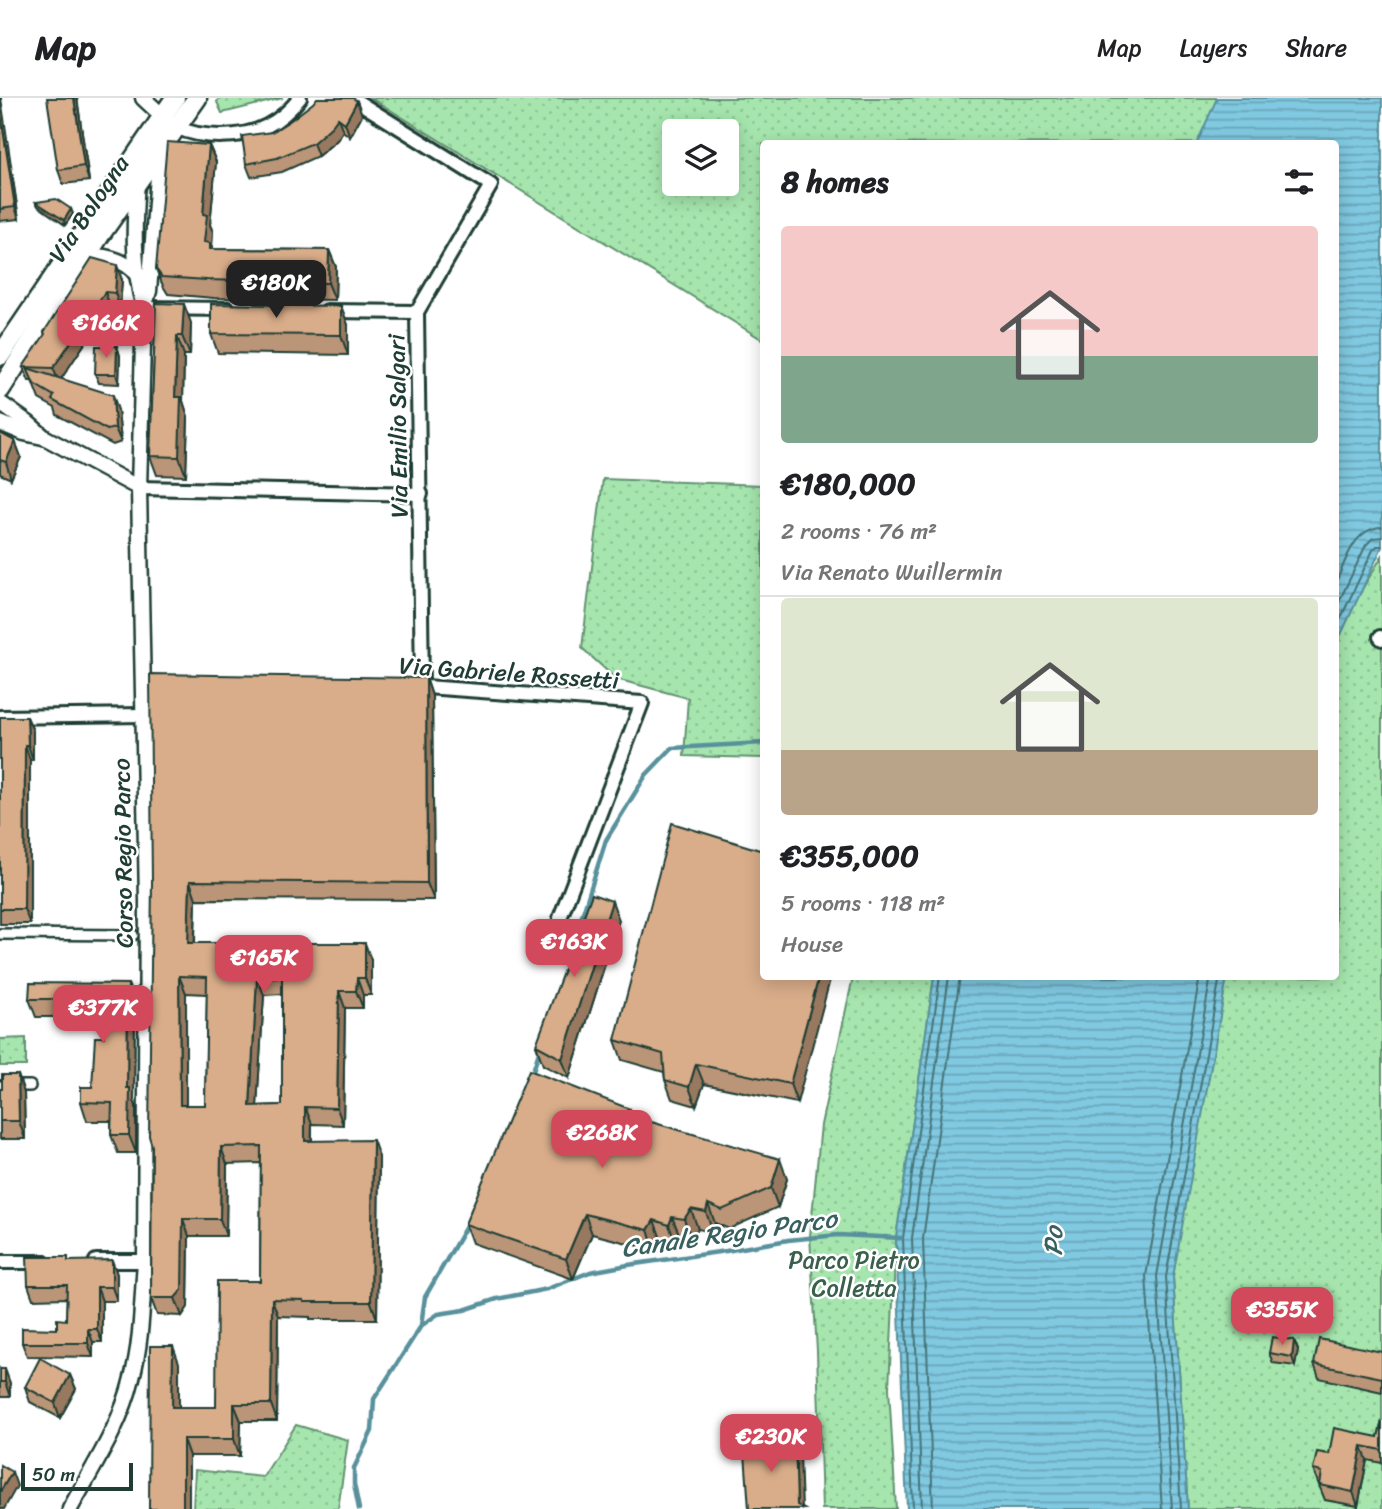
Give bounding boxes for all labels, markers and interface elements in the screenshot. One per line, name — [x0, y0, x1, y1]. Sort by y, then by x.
text: Map — [35, 19, 96, 77]
text: Map — [1097, 27, 1142, 69]
text: Layers — [1180, 27, 1247, 69]
text: Share — [1285, 27, 1347, 69]
map controls — [662, 119, 739, 196]
button: layers — [662, 119, 739, 196]
street label: Via Bologna — [37, 146, 141, 272]
text: 8 homes — [781, 155, 889, 209]
icon: filters — [1280, 163, 1318, 201]
pin: €180K — [227, 260, 325, 320]
text: €180K — [242, 262, 310, 303]
icon: home — [987, 272, 1113, 398]
pin: €166K — [57, 300, 155, 360]
text: €166K — [73, 302, 139, 343]
street label: Via Emilio Salgari — [375, 332, 421, 518]
text: €180,000 — [781, 457, 916, 511]
text: 2 rooms · 76 m² — [781, 511, 937, 552]
text: Via Renato Wuillermin — [781, 552, 1002, 593]
street label: Via Gabriele Rossetti — [398, 644, 621, 702]
icon: home — [987, 644, 1113, 770]
street label: Corso Regio Parco — [100, 758, 146, 948]
text: €355,000 — [781, 829, 919, 883]
text: 5 rooms · 118 m² — [781, 883, 945, 924]
pin: €163K — [525, 920, 623, 979]
text: €163K — [542, 921, 606, 962]
text: House — [781, 924, 843, 965]
pin: €165K — [215, 936, 313, 995]
text: €165K — [231, 937, 297, 978]
pin: €377K — [54, 986, 152, 1045]
text: €377K — [69, 987, 137, 1028]
pin: €268K — [553, 1110, 651, 1170]
text: €268K — [567, 1112, 637, 1153]
water label: Canale Regio Parco — [618, 1195, 842, 1271]
water label: Po — [1030, 1223, 1076, 1256]
park label: Parco Pietro Colletta — [788, 1239, 920, 1309]
pin: €355K — [1233, 1288, 1331, 1347]
text: €355K — [1247, 1289, 1317, 1330]
pin: €230K — [722, 1414, 820, 1474]
text: €230K — [736, 1416, 806, 1457]
text: 50 m — [32, 1458, 75, 1491]
scale bar — [21, 1460, 133, 1492]

